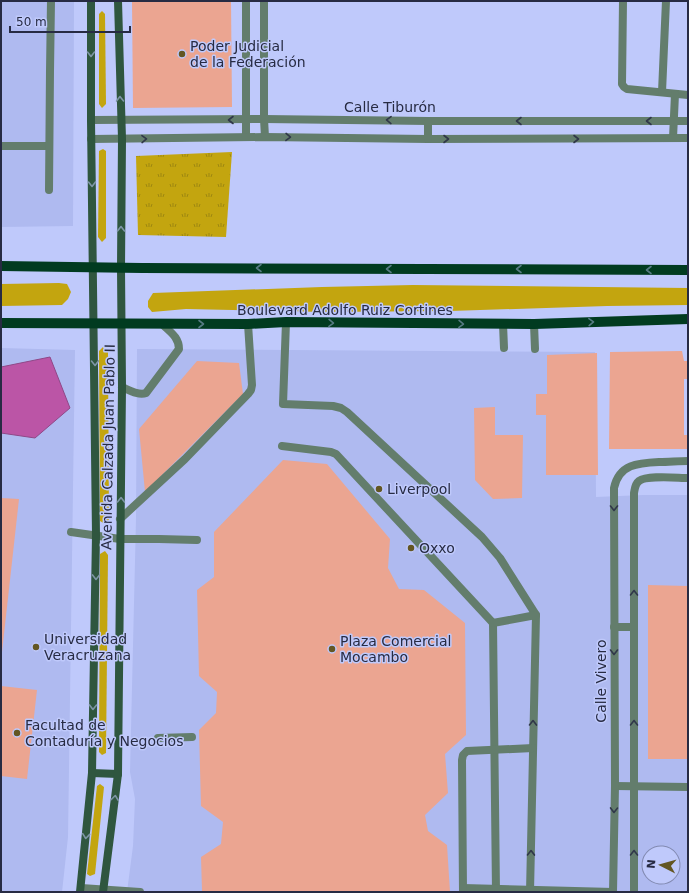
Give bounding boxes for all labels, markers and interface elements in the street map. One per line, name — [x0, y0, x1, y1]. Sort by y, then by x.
scale bar — [10, 8, 130, 34]
text: 50 m — [16, 15, 47, 29]
place label: Poder Judicial de la Federación — [190, 38, 306, 70]
marker: Poder Judicial de la Federación — [177, 49, 187, 59]
one-way arrow — [87, 51, 95, 57]
one-way arrow — [116, 96, 124, 102]
street label: Calle Tiburón — [344, 99, 436, 115]
one-way arrow — [228, 115, 234, 124]
one-way arrow — [386, 116, 392, 125]
one-way arrow — [516, 117, 522, 125]
one-way arrow — [646, 117, 652, 125]
one-way arrow — [285, 133, 291, 142]
one-way arrow — [141, 134, 147, 143]
one-way arrow — [443, 135, 449, 143]
one-way arrow — [573, 135, 579, 143]
one-way arrow — [88, 181, 96, 187]
one-way arrow — [117, 226, 125, 232]
one-way arrow — [256, 264, 262, 272]
one-way arrow — [386, 265, 392, 273]
one-way arrow — [516, 265, 522, 273]
one-way arrow — [646, 266, 652, 274]
street label: Boulevard Adolfo Ruiz Cortines — [237, 302, 453, 318]
one-way arrow — [588, 318, 594, 327]
one-way arrow — [328, 319, 334, 327]
one-way arrow — [198, 320, 204, 328]
one-way arrow — [458, 320, 464, 328]
street label: Avenida Calzada Juan Pablo II — [98, 344, 118, 550]
one-way arrow — [91, 360, 99, 366]
place label: Liverpool — [387, 481, 451, 497]
marker: Liverpool — [374, 484, 384, 494]
one-way arrow — [117, 497, 125, 503]
one-way arrow — [610, 505, 618, 511]
place label: Oxxo — [419, 540, 455, 556]
marker: Oxxo — [406, 543, 416, 553]
one-way arrow — [91, 574, 100, 580]
one-way arrow — [630, 590, 638, 596]
place label: Universidad Veracruzana — [44, 631, 131, 663]
place label: Plaza Comercial Mocambo — [340, 633, 451, 665]
street label: Calle Vivero — [593, 639, 609, 723]
marker: Universidad Veracruzana — [31, 642, 41, 652]
marker: Plaza Comercial Mocambo — [327, 644, 337, 654]
one-way arrow — [610, 649, 618, 655]
one-way arrow — [89, 704, 97, 710]
place label: Facultad de Contaduría y Negocios — [25, 717, 183, 749]
one-way arrow — [529, 720, 538, 726]
one-way arrow — [630, 720, 638, 726]
marker: Facultad de Contaduría y Negocios — [12, 728, 22, 738]
one-way arrow — [110, 795, 119, 801]
one-way arrow — [610, 807, 618, 813]
one-way arrow — [82, 833, 91, 839]
north arrow — [641, 845, 681, 885]
one-way arrow — [527, 850, 535, 856]
one-way arrow — [630, 850, 638, 856]
text: N — [645, 859, 658, 869]

